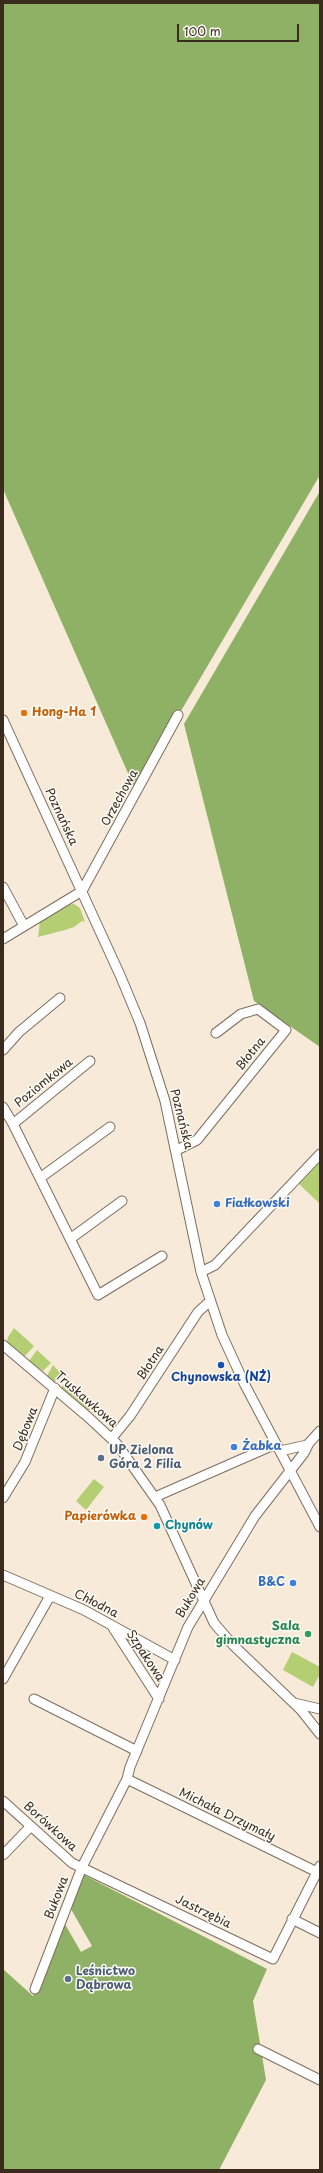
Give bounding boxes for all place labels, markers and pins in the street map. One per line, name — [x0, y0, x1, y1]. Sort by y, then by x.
place label: Hong-Ha 1 — [32, 706, 96, 720]
marker: Hong-Ha 1 — [19, 708, 29, 718]
place label: Fiałkowski — [225, 1197, 290, 1211]
marker: Fiałkowski — [212, 1199, 222, 1209]
marker: Chynowska (NŻ) — [216, 1360, 226, 1370]
place label: Chynowska (NŻ) — [171, 1371, 271, 1385]
place label: Żabka — [242, 1440, 282, 1454]
marker: Żabka — [229, 1442, 239, 1452]
place label: UP Zielona Góra 2 Filia — [109, 1444, 182, 1472]
marker: UP Zielona Góra 2 Filia — [96, 1453, 106, 1463]
place label: Papierówka — [64, 1510, 136, 1524]
marker: Papierówka — [139, 1512, 149, 1522]
place label: Chynów — [165, 1519, 213, 1533]
marker: Chynów — [152, 1521, 162, 1531]
place label: B&C — [258, 1576, 285, 1590]
marker: B&C — [288, 1578, 298, 1588]
place label: Sala gimnastyczna — [216, 1620, 300, 1648]
marker: Sala gimnastyczna — [303, 1629, 313, 1639]
place label: Leśnictwo Dąbrowa — [76, 1965, 135, 1993]
marker: Leśnictwo Dąbrowa — [63, 1974, 73, 1984]

